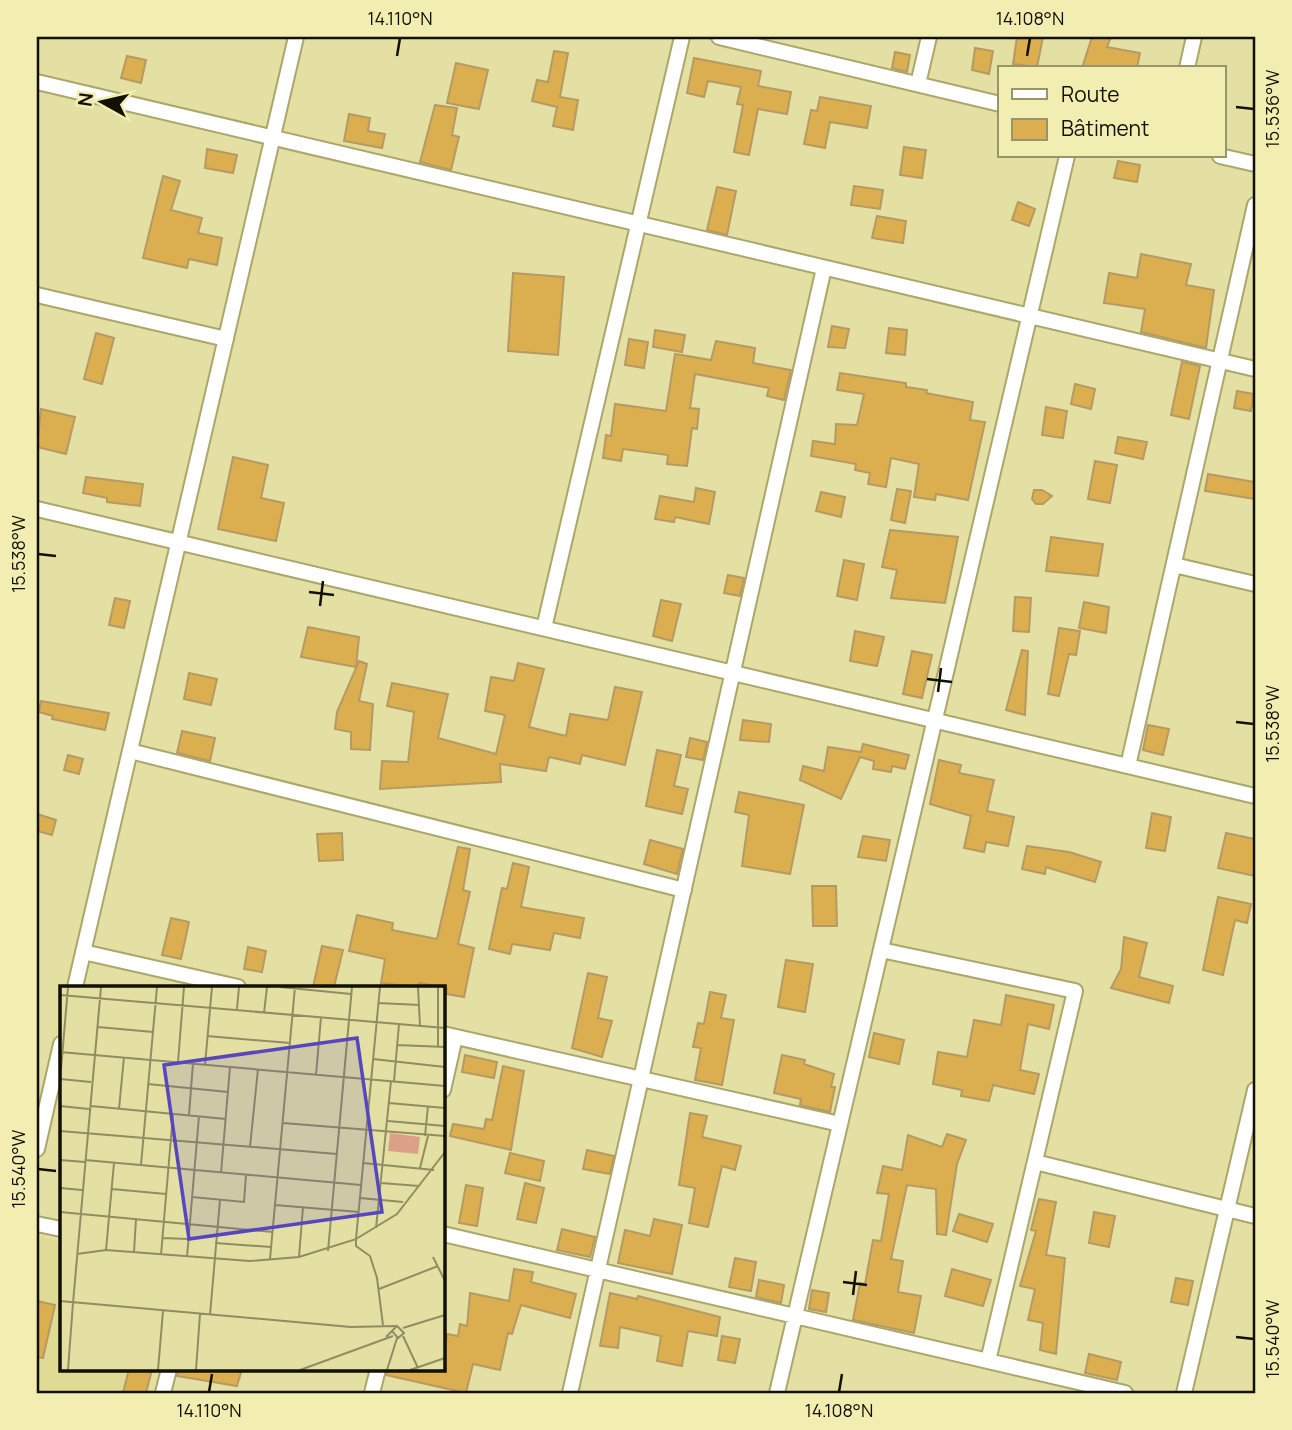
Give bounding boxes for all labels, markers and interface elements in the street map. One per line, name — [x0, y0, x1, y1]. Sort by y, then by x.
text: 14.110°N — [367, 6, 433, 30]
text: 14.108°N — [996, 6, 1064, 30]
north arrow — [66, 66, 136, 136]
legend — [998, 66, 1226, 158]
text: 15.536°W — [1260, 70, 1284, 148]
text: Route — [1061, 80, 1119, 108]
text: N — [71, 91, 99, 108]
text: Bâtiment — [1061, 114, 1149, 142]
text: 15.538°W — [6, 515, 30, 593]
text: 15.538°W — [1260, 685, 1284, 763]
inset map — [60, 986, 444, 1370]
text: 15.540°W — [6, 1129, 30, 1208]
text: 15.540°W — [1260, 1299, 1284, 1378]
text: 14.110°N — [176, 1398, 242, 1422]
text: 14.108°N — [805, 1398, 873, 1422]

